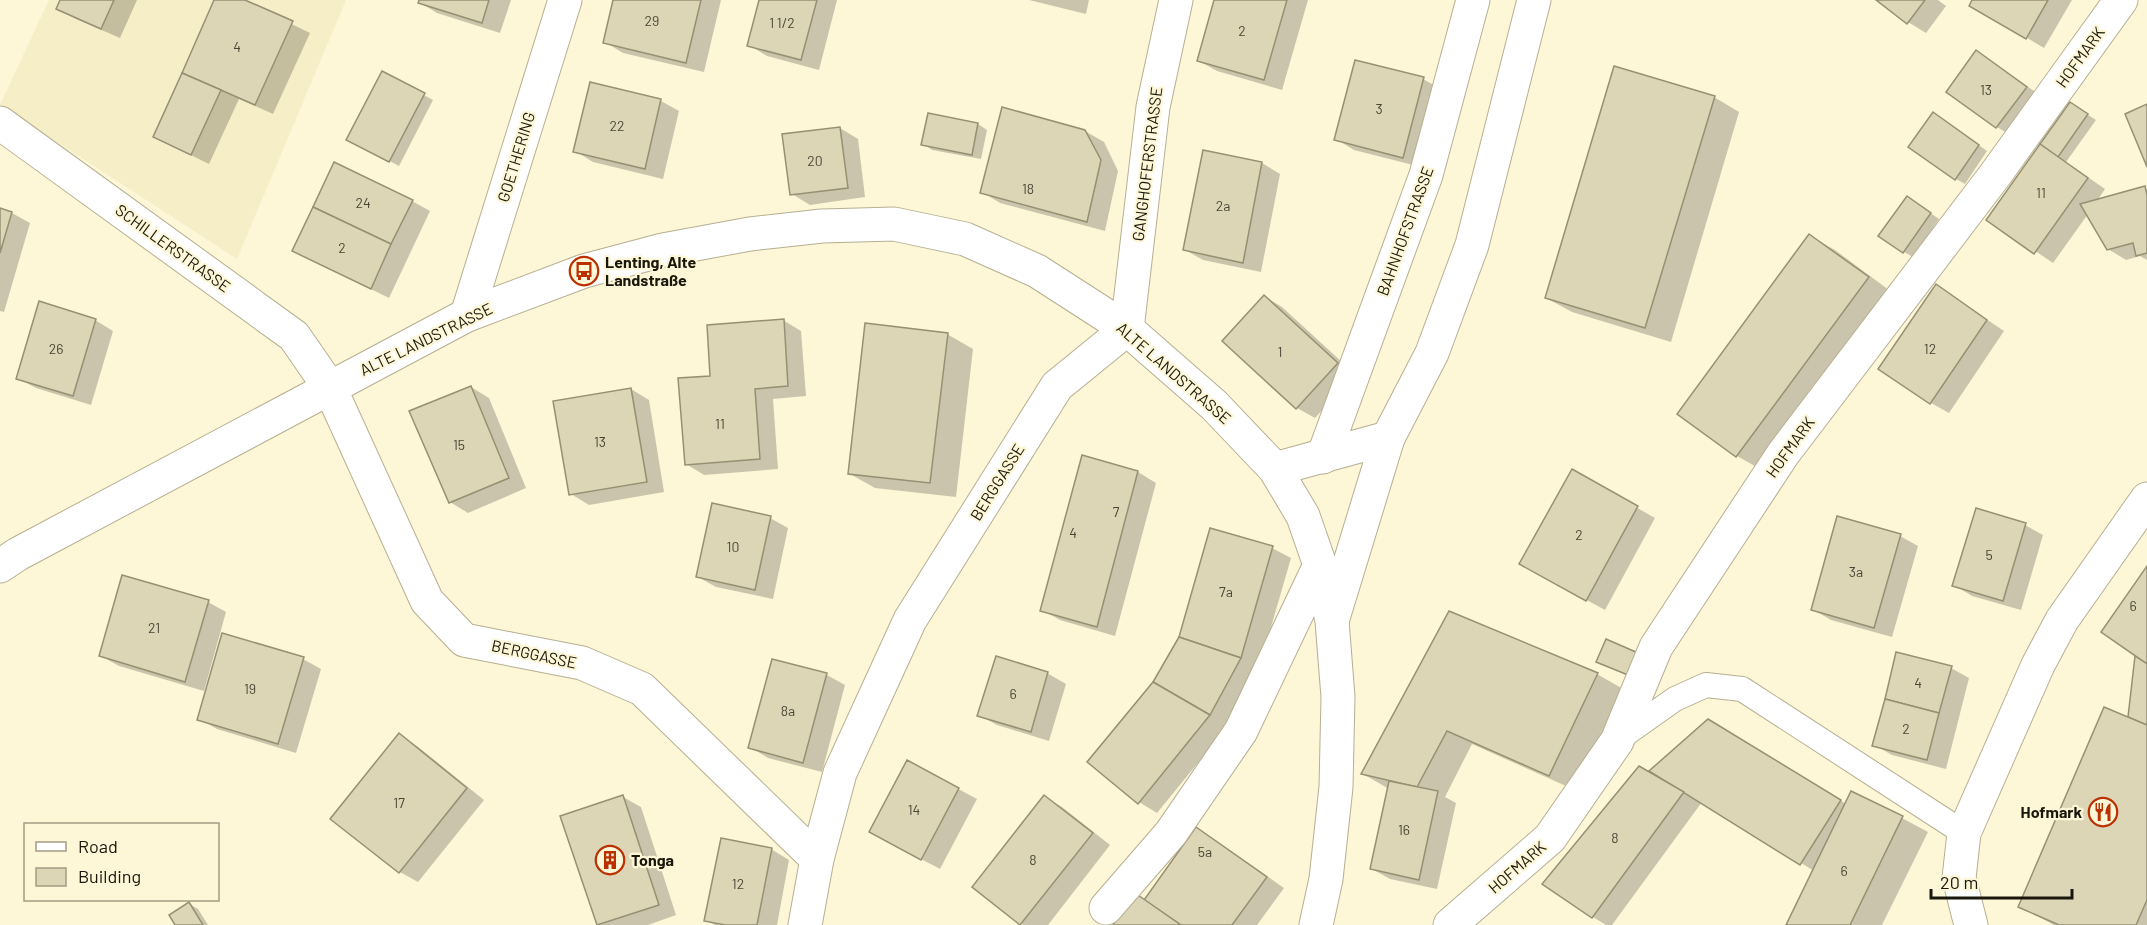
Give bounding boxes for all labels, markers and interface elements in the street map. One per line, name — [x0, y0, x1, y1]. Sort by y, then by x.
house number: 29 — [645, 12, 659, 29]
house number: 1 1/2 — [769, 14, 795, 31]
house number: 2 — [1238, 22, 1246, 39]
street label: HOFMARK — [2051, 23, 2108, 91]
house number: 4 — [233, 38, 241, 55]
house number: 13 — [1980, 81, 1992, 98]
street label: GANGHOFERSTRASSE — [1128, 86, 1165, 242]
house number: 3 — [1375, 100, 1383, 117]
street label: GOETHERING — [493, 109, 538, 204]
house number: 22 — [609, 117, 625, 134]
house number: 20 — [807, 152, 823, 169]
street label: BAHNHOFSTRASSE — [1372, 164, 1437, 298]
house number: 18 — [1022, 180, 1034, 197]
house number: 11 — [2036, 184, 2046, 201]
house number: 24 — [355, 194, 371, 211]
house number: 2a — [1216, 197, 1230, 214]
street label: SCHILLERSTRASSE — [112, 200, 234, 296]
house number: 2 — [338, 239, 346, 256]
place label: Lenting, Alte Landstraße — [605, 252, 696, 289]
bus stop icon: Lenting, Alte Landstraße — [568, 255, 600, 287]
street label: ALTE LANDSTRASSE — [356, 298, 495, 379]
street label: ALTE LANDSTRASSE — [1113, 318, 1235, 427]
house number: 26 — [49, 340, 63, 357]
house number: 12 — [1924, 340, 1936, 357]
house number: 1 — [1278, 343, 1282, 360]
street label: HOFMARK — [1761, 413, 1818, 481]
house number: 11 — [715, 415, 725, 432]
house number: 13 — [594, 433, 606, 450]
house number: 15 — [453, 436, 465, 453]
street label: BERGGASSE — [966, 440, 1028, 523]
house number: 7 — [1113, 503, 1120, 520]
house number: 4 — [1069, 524, 1077, 541]
house number: 2 — [1575, 526, 1583, 543]
house number: 10 — [727, 538, 739, 555]
house number: 5 — [1985, 546, 1993, 563]
house number: 3a — [1849, 563, 1863, 580]
house number: 7a — [1219, 583, 1233, 600]
house number: 6 — [2129, 597, 2137, 614]
house number: 21 — [148, 619, 160, 636]
street label: BERGGASSE — [490, 635, 578, 672]
house number: 4 — [1914, 674, 1922, 691]
house number: 19 — [244, 680, 256, 697]
house number: 6 — [1009, 685, 1017, 702]
house number: 8a — [781, 702, 795, 719]
house number: 2 — [1902, 720, 1910, 737]
house number: 17 — [393, 794, 405, 811]
restaurant icon: Hofmark — [2087, 796, 2119, 828]
house number: 14 — [908, 801, 920, 818]
place label: Hofmark — [2021, 802, 2082, 821]
house number: 16 — [1398, 821, 1410, 838]
legend — [24, 823, 219, 901]
house number: 8 — [1611, 829, 1619, 846]
text: Road — [78, 835, 118, 857]
street label: HOFMARK — [1484, 836, 1550, 897]
house number: 5a — [1198, 843, 1212, 860]
building icon: Tonga — [594, 844, 626, 876]
place label: Tonga — [631, 850, 674, 869]
house number: 8 — [1029, 851, 1037, 868]
house number: 6 — [1840, 862, 1848, 879]
scale bar — [1931, 862, 2072, 900]
text: Building — [78, 865, 141, 887]
text: 20 m — [1940, 871, 1978, 893]
house number: 12 — [732, 875, 744, 892]

